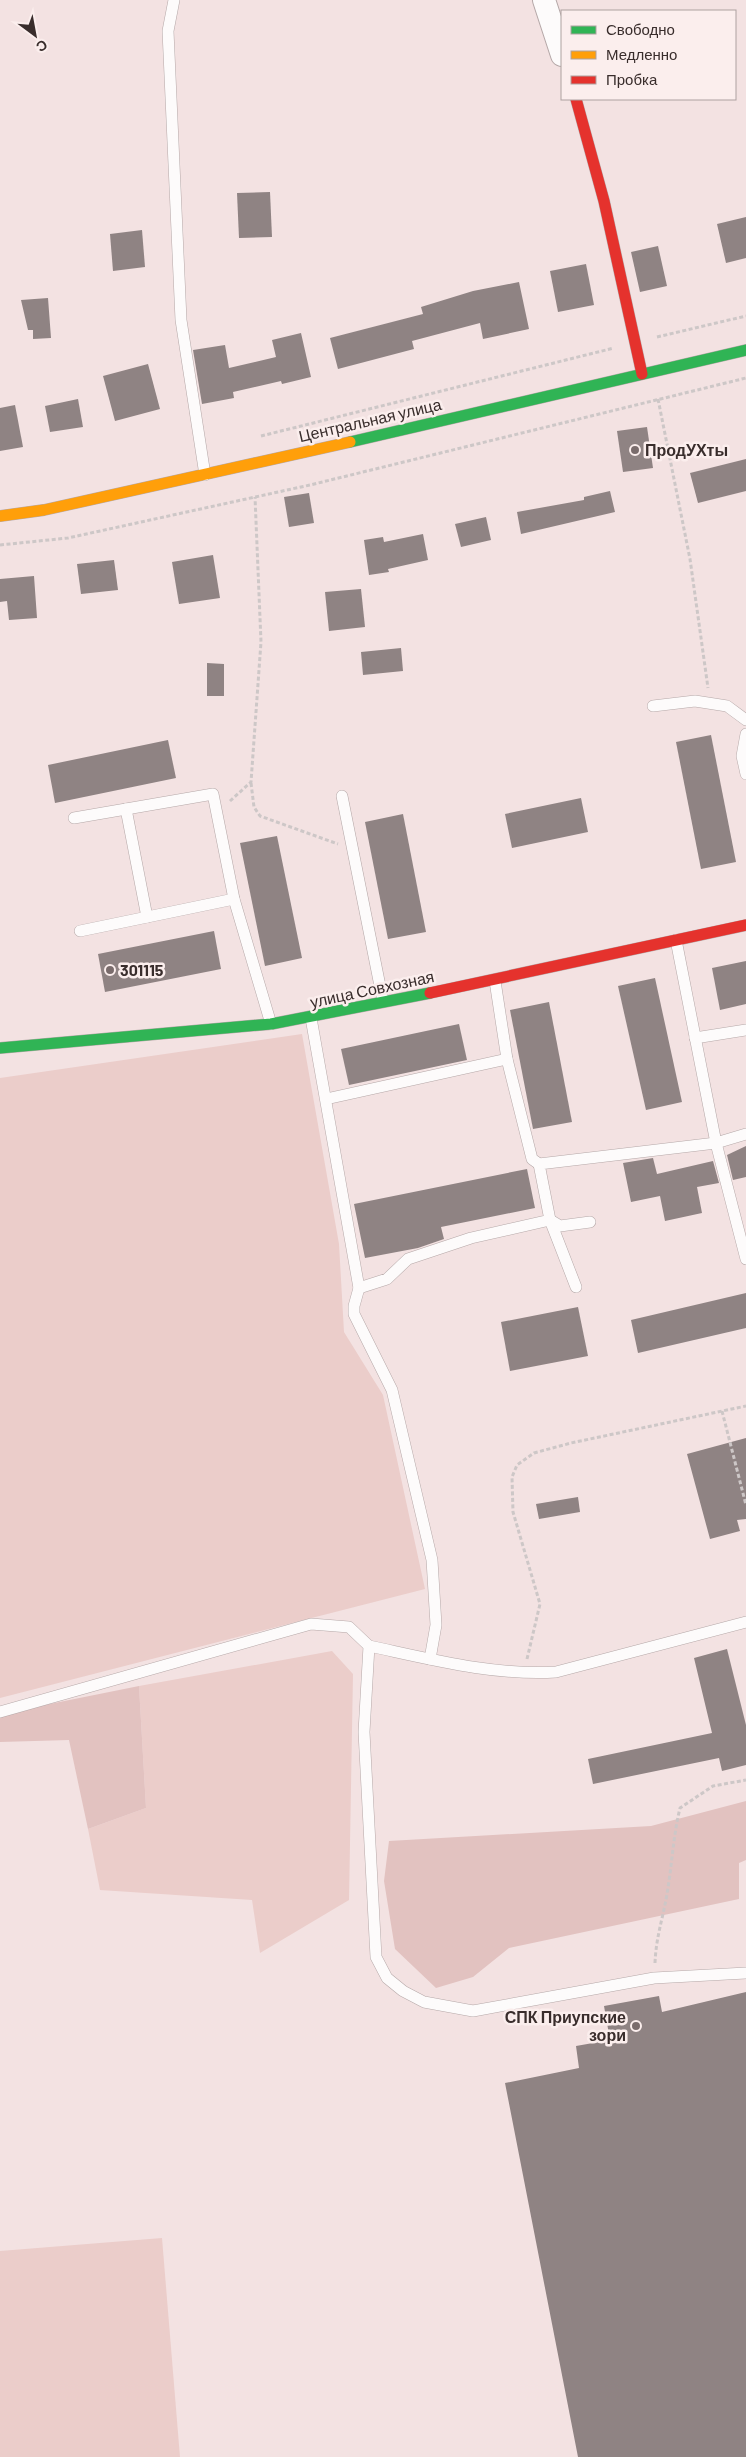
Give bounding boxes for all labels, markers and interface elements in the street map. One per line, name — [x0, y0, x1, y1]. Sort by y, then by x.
north arrow — [10, 10, 60, 60]
legend — [561, 10, 736, 100]
text: Свободно — [606, 20, 675, 38]
text: С — [33, 37, 51, 56]
text: Медленно — [606, 45, 677, 63]
text: Пробка — [606, 70, 658, 88]
street label: Центральная улица — [297, 394, 443, 445]
place label: ПродУХты — [645, 440, 728, 459]
marker: ПродУХты — [629, 444, 641, 456]
place label: 301115 — [120, 960, 164, 979]
marker: 301115 — [104, 964, 116, 976]
street label: улица Совхозная — [308, 966, 436, 1011]
place label: СПК Приупские зори — [505, 2007, 626, 2044]
marker: СПК Приупские зори — [630, 2020, 642, 2032]

